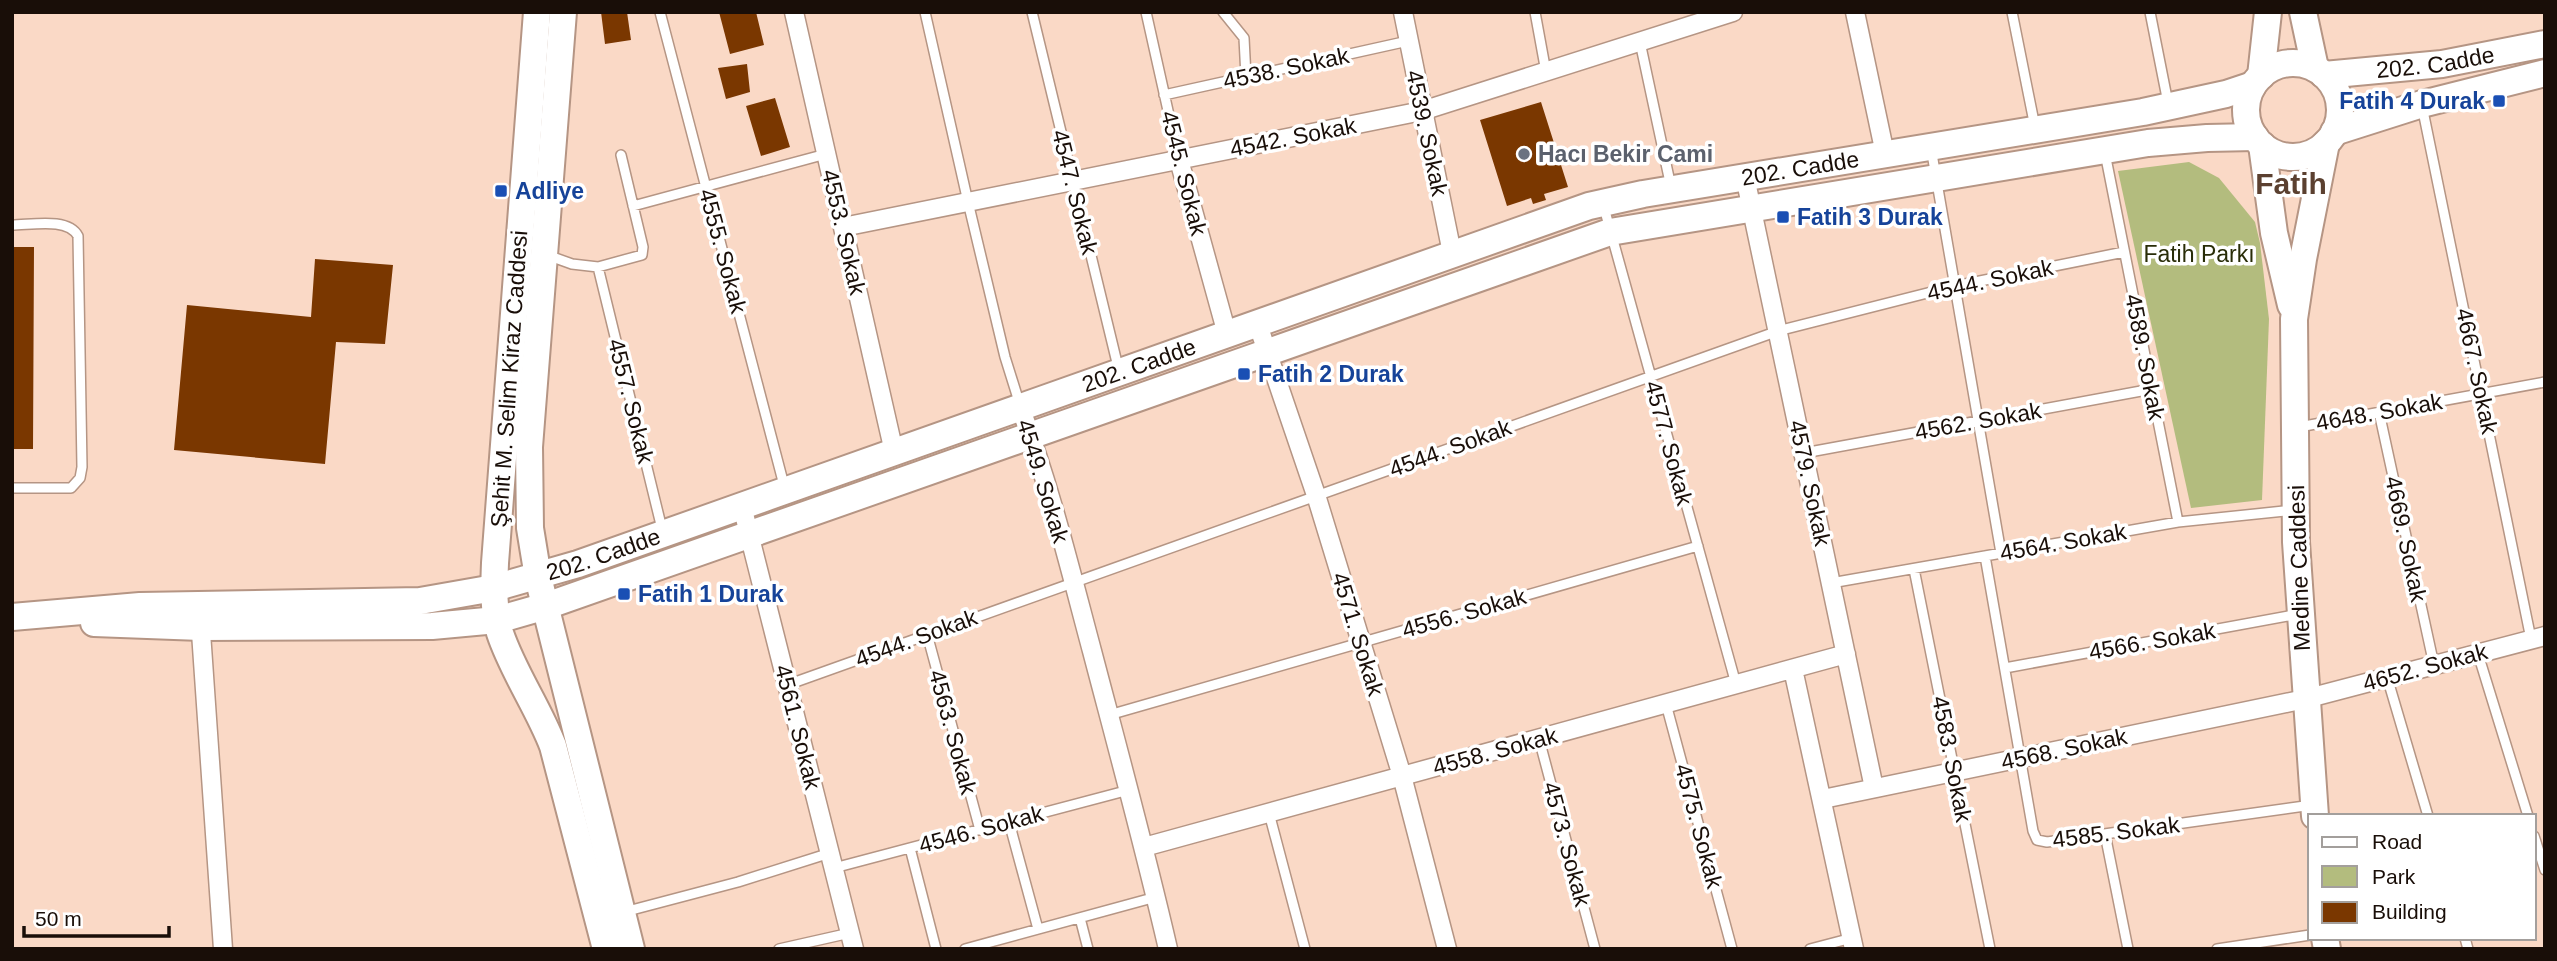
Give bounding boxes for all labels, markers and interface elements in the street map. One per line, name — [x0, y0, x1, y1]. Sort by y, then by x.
street label: 202. Cadde — [2375, 41, 2496, 83]
street label: 4538. Sokak — [1221, 42, 1352, 94]
street label: 4539. Sokak — [1401, 68, 1453, 199]
place label: Fatih 4 Durak — [2339, 88, 2485, 114]
marker: Fatih 4 Durak — [2491, 93, 2507, 109]
street label: 4545. Sokak — [1156, 108, 1212, 239]
street label: 4542. Sokak — [1228, 112, 1359, 162]
street label: 4547. Sokak — [1047, 127, 1103, 258]
place label: Hacı Bekir Cami — [1538, 141, 1713, 167]
marker: Hacı Bekir Cami — [1516, 146, 1532, 162]
street label: 202. Cadde — [1739, 146, 1861, 191]
street label: 4553. Sokak — [817, 167, 871, 298]
district label: Fatih — [2255, 167, 2327, 200]
place label: Adliye — [515, 178, 584, 204]
marker: Adliye — [493, 183, 509, 199]
street label: 4555. Sokak — [694, 186, 752, 317]
place label: Fatih 3 Durak — [1797, 204, 1943, 230]
marker: Fatih 3 Durak — [1775, 209, 1791, 225]
street label: Şehit M. Selim Kiraz Caddesi — [486, 230, 532, 528]
park label: Fatih Parkı — [2143, 241, 2255, 267]
street label: 4544. Sokak — [1925, 254, 2056, 306]
street label: 4589. Sokak — [2120, 292, 2170, 423]
street label: 4667. Sokak — [2451, 306, 2503, 437]
street label: 202. Cadde — [1078, 333, 1199, 398]
street label: 4557. Sokak — [603, 336, 659, 467]
place label: Fatih 2 Durak — [1258, 361, 1404, 387]
marker: Fatih 2 Durak — [1236, 366, 1252, 382]
street label: 4577. Sokak — [1640, 378, 1698, 509]
street label: 4648. Sokak — [2314, 388, 2445, 436]
street label: 4562. Sokak — [1913, 397, 2044, 445]
street label: 4544. Sokak — [1385, 414, 1515, 482]
street label: 4549. Sokak — [1012, 416, 1074, 546]
street label: 4579. Sokak — [1784, 418, 1836, 549]
street label: 4669. Sokak — [2380, 474, 2432, 605]
street label: Medine Caddesi — [2283, 484, 2315, 652]
street label: 4564. Sokak — [1998, 518, 2129, 566]
street label: 202. Cadde — [543, 523, 664, 585]
street label: 4571. Sokak — [1327, 569, 1389, 699]
place label: Fatih 1 Durak — [638, 581, 784, 607]
street label: 4556. Sokak — [1399, 583, 1530, 643]
marker: Fatih 1 Durak — [616, 586, 632, 602]
street label: 4544. Sokak — [851, 604, 981, 672]
street label: 4566. Sokak — [2087, 617, 2218, 665]
street label: 4652. Sokak — [2360, 638, 2491, 696]
street label: 4561. Sokak — [770, 662, 826, 793]
street label: 4563. Sokak — [924, 667, 982, 798]
street label: 4583. Sokak — [1927, 694, 1977, 825]
street label: 4558. Sokak — [1430, 722, 1561, 780]
street label: 4568. Sokak — [1999, 723, 2130, 775]
street label: 4575. Sokak — [1670, 761, 1728, 892]
street label: 4573. Sokak — [1538, 779, 1596, 910]
street label: 4546. Sokak — [916, 800, 1047, 858]
street label: 4585. Sokak — [2051, 811, 2182, 853]
legend — [2308, 814, 2536, 940]
text: Road — [2372, 830, 2422, 853]
text: Park — [2372, 865, 2416, 888]
scale bar — [24, 894, 170, 938]
text: Building — [2372, 900, 2447, 923]
text: 50 m — [35, 907, 82, 930]

